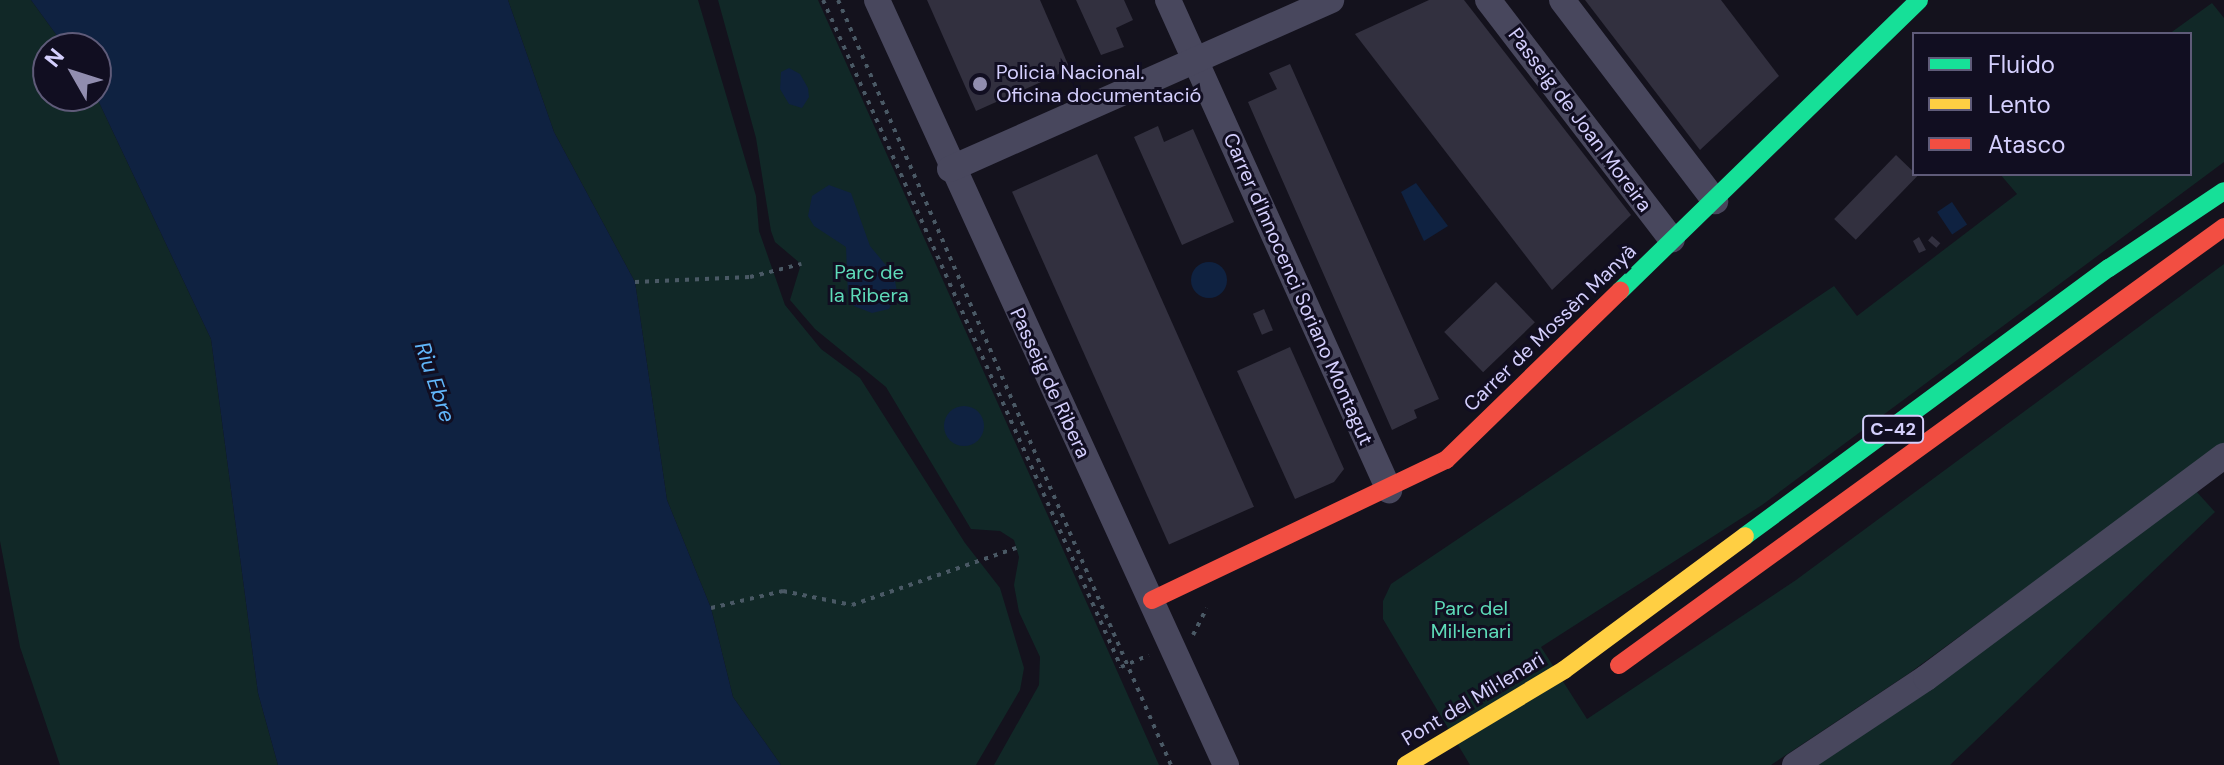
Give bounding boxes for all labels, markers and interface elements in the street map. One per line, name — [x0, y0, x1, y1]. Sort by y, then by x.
street label: Passeig de Joan Moreira — [1503, 23, 1657, 217]
north arrow — [32, 32, 112, 112]
legend — [1912, 32, 2192, 176]
text: N — [38, 42, 71, 73]
text: Fluido — [1988, 49, 2055, 80]
place label: Policia Nacional. Oficina documentació — [996, 60, 1201, 107]
marker: Policia Nacional. Oficina documentació — [971, 75, 989, 93]
text: Lento — [1988, 89, 2051, 120]
street label: Carrer d'Innocenci Soriano Montagut — [1218, 129, 1378, 449]
text: Atasco — [1988, 129, 2065, 160]
street label: Carrer de Mossèn Manyà — [1459, 239, 1641, 417]
park label: Parc de la Ribera — [829, 260, 909, 307]
street label: Passeig de Ribera — [1005, 304, 1095, 462]
water label: Riu Ebre — [409, 338, 461, 426]
road number: C-42 — [1861, 415, 1925, 443]
park label: Parc del Mil·lenari — [1431, 596, 1511, 643]
street label: Pont del Mil·lenari — [1398, 647, 1548, 751]

